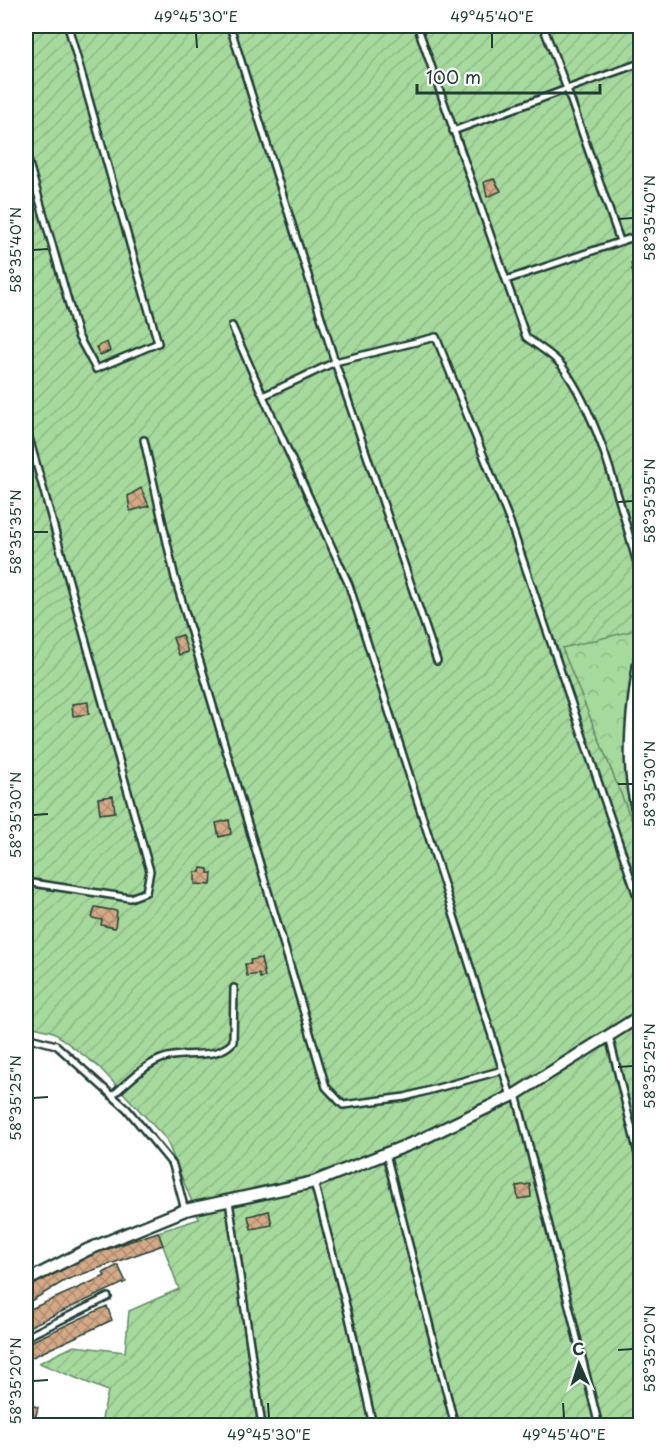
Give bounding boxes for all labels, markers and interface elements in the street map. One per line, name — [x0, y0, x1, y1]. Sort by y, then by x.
text: 49°45'30"E — [154, 4, 238, 27]
text: 49°45'40"E — [450, 4, 534, 27]
scale bar — [417, 57, 600, 95]
text: 100 m — [426, 63, 481, 90]
text: 58°35'40"N — [637, 175, 660, 261]
text: 58°35'40"N — [3, 207, 26, 293]
text: 58°35'35"N — [637, 458, 660, 544]
text: 58°35'35"N — [3, 489, 26, 575]
text: 58°35'30"N — [637, 741, 660, 827]
text: 58°35'30"N — [3, 772, 26, 858]
text: 58°35'25"N — [637, 1023, 660, 1109]
text: 58°35'25"N — [3, 1055, 26, 1141]
text: 58°35'20"N — [637, 1305, 660, 1393]
north arrow — [549, 1334, 609, 1394]
text: С — [572, 1336, 585, 1360]
text: 58°35'20"N — [3, 1337, 26, 1425]
text: 49°45'30"E — [227, 1422, 311, 1445]
text: 49°45'40"E — [522, 1422, 606, 1445]

